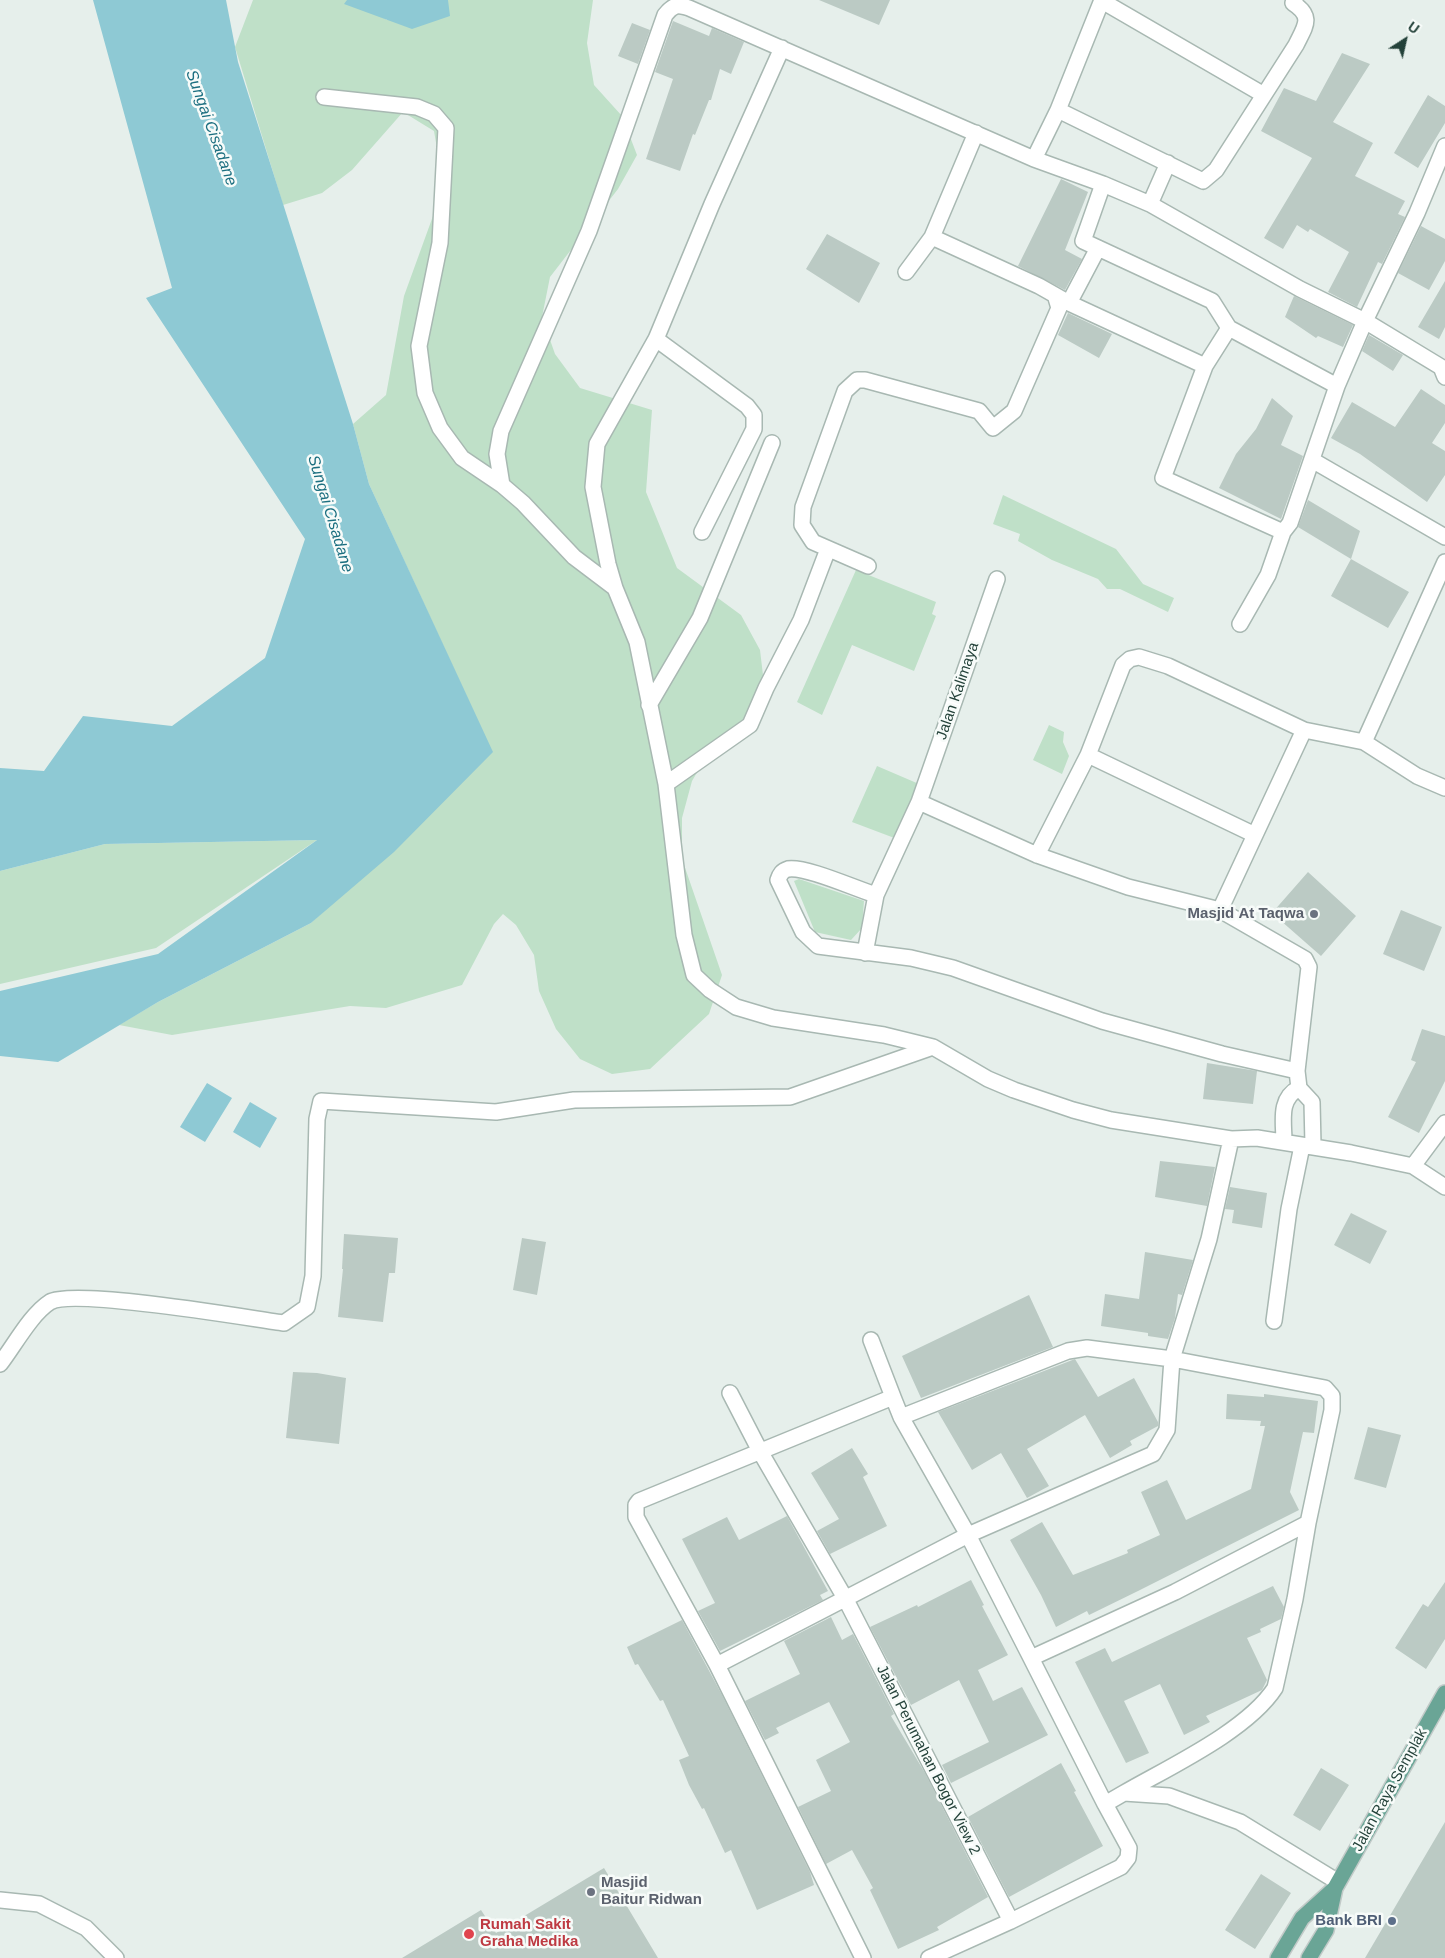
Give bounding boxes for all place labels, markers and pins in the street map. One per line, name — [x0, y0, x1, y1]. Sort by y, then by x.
place label: Masjid At Taqwa — [1188, 905, 1304, 923]
marker: Masjid At Taqwa — [1308, 908, 1320, 920]
place label: Masjid Baitur Ridwan — [601, 1874, 702, 1909]
marker: Masjid Baitur Ridwan — [585, 1886, 597, 1898]
place label: Bank BRI — [1315, 1912, 1382, 1930]
marker: Bank BRI — [1386, 1915, 1398, 1927]
place label: Rumah Sakit Graha Medika — [480, 1916, 578, 1951]
marker: Rumah Sakit Graha Medika — [462, 1927, 476, 1941]

